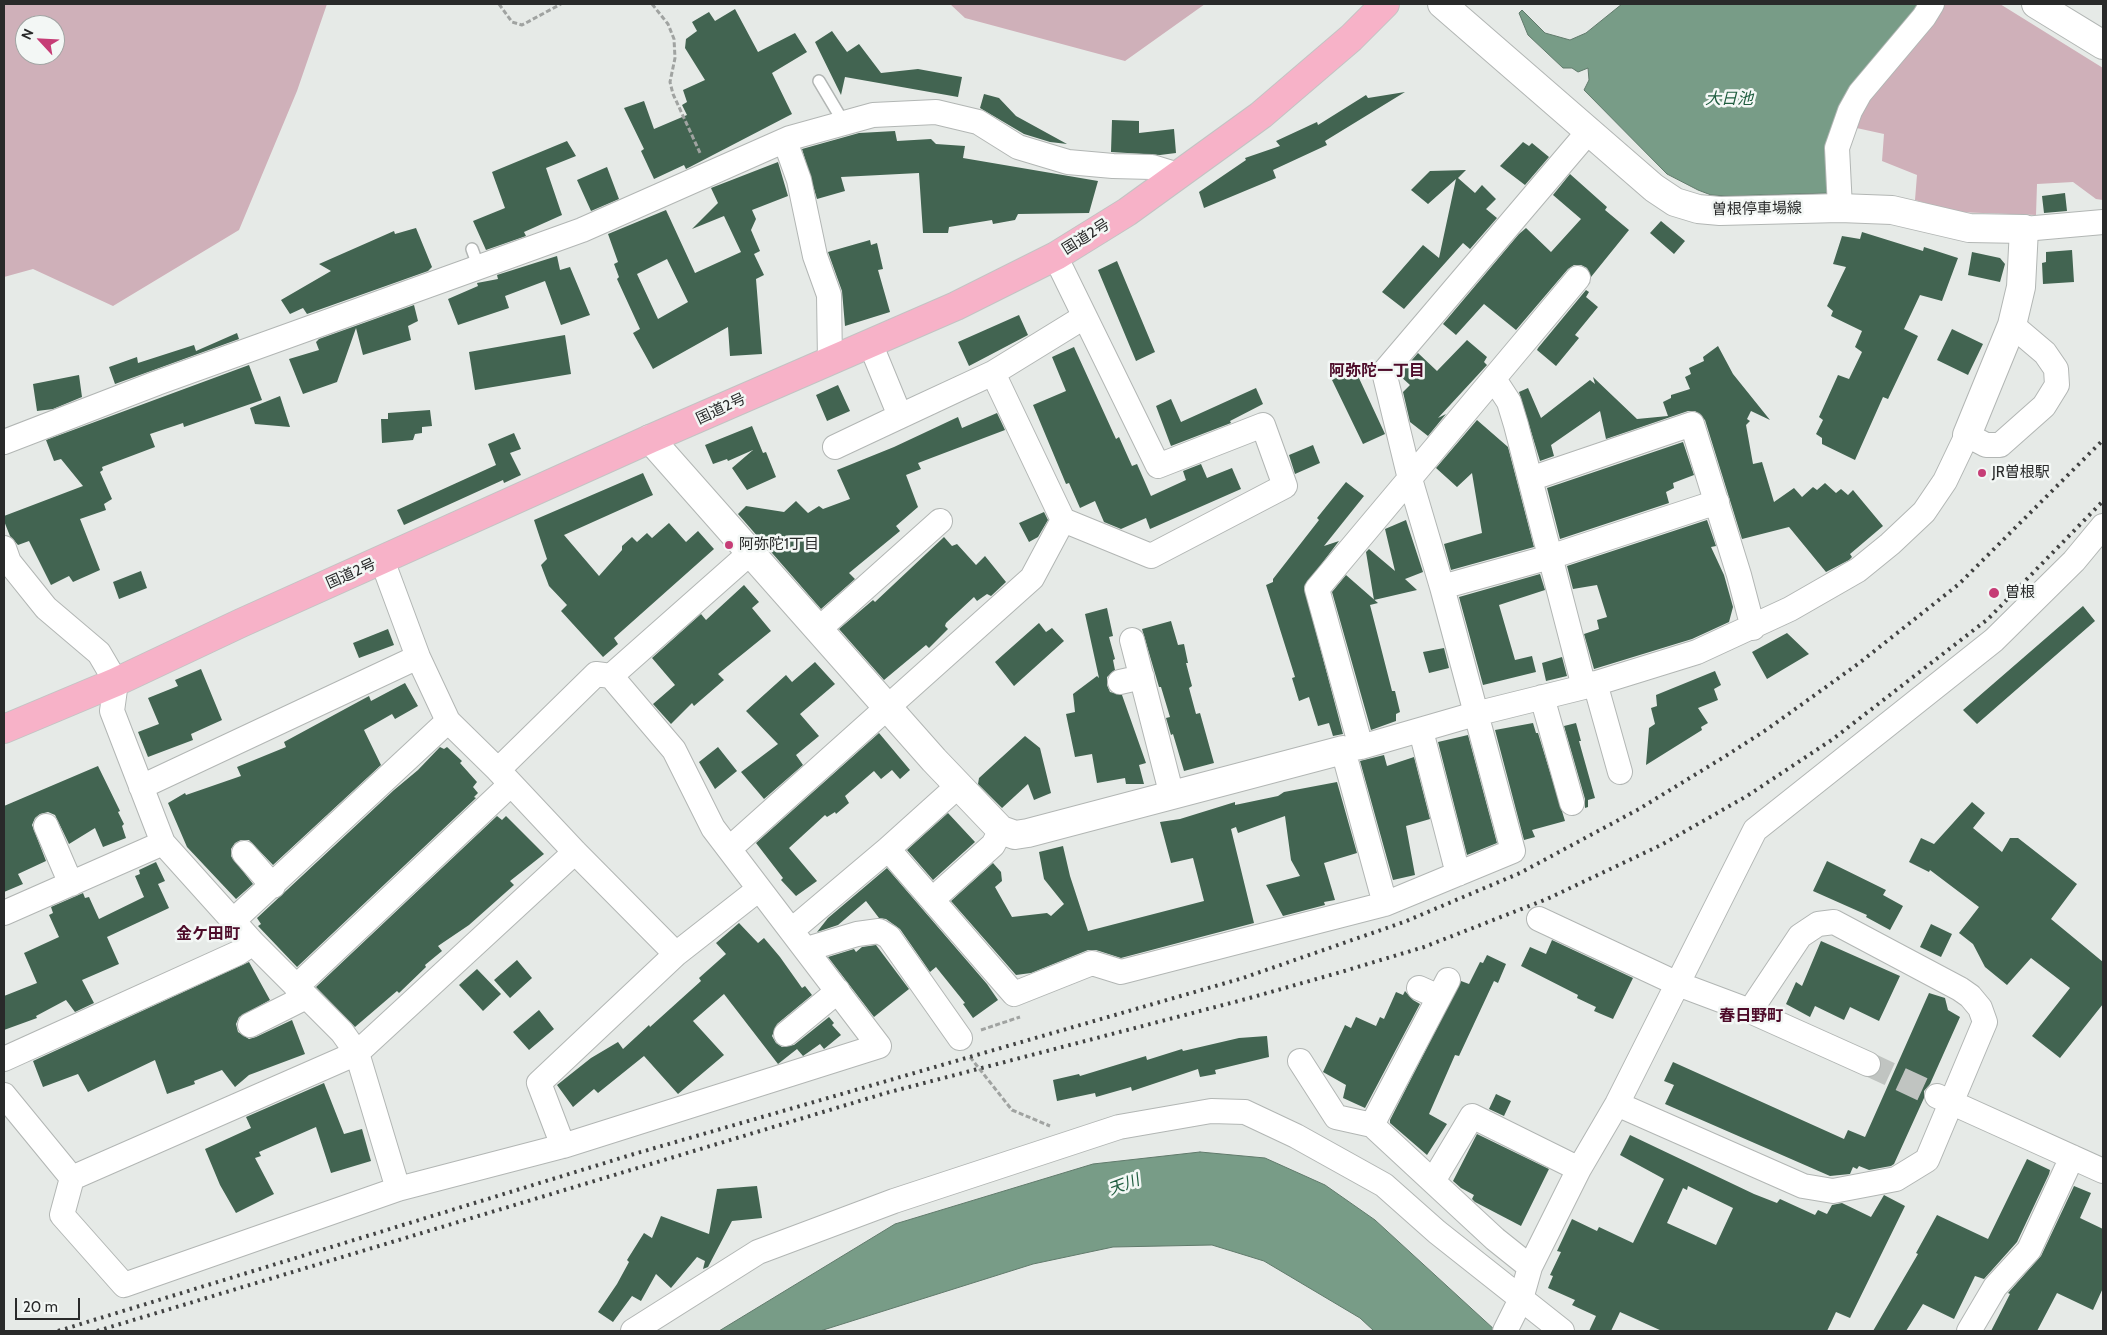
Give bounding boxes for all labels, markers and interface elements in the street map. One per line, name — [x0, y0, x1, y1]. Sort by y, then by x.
north arrow — [15, 15, 65, 65]
text: N — [17, 26, 38, 42]
water label: 大日池 — [1705, 89, 1753, 109]
street label: 曽根停車場線 — [1712, 199, 1802, 219]
street label: 国道2号 — [1059, 215, 1113, 259]
district label: 阿弥陀一丁目 — [1329, 361, 1425, 381]
street label: 国道2号 — [693, 390, 749, 428]
place label: JR曽根駅 — [1992, 464, 2050, 482]
marker: JR曽根駅 — [1976, 467, 1988, 479]
place label: 阿弥陀1丁目 — [739, 536, 819, 554]
marker: 阿弥陀1丁目 — [723, 539, 735, 551]
street label: 国道2号 — [323, 555, 379, 593]
place label: 曽根 — [2005, 584, 2035, 602]
marker: 曽根 — [1987, 586, 2001, 600]
district label: 金ケ田町 — [176, 924, 240, 944]
district label: 春日野町 — [1719, 1006, 1783, 1026]
water label: 天川 — [1106, 1171, 1142, 1199]
scale bar — [18, 1288, 82, 1320]
text: 20 m — [23, 1298, 58, 1316]

